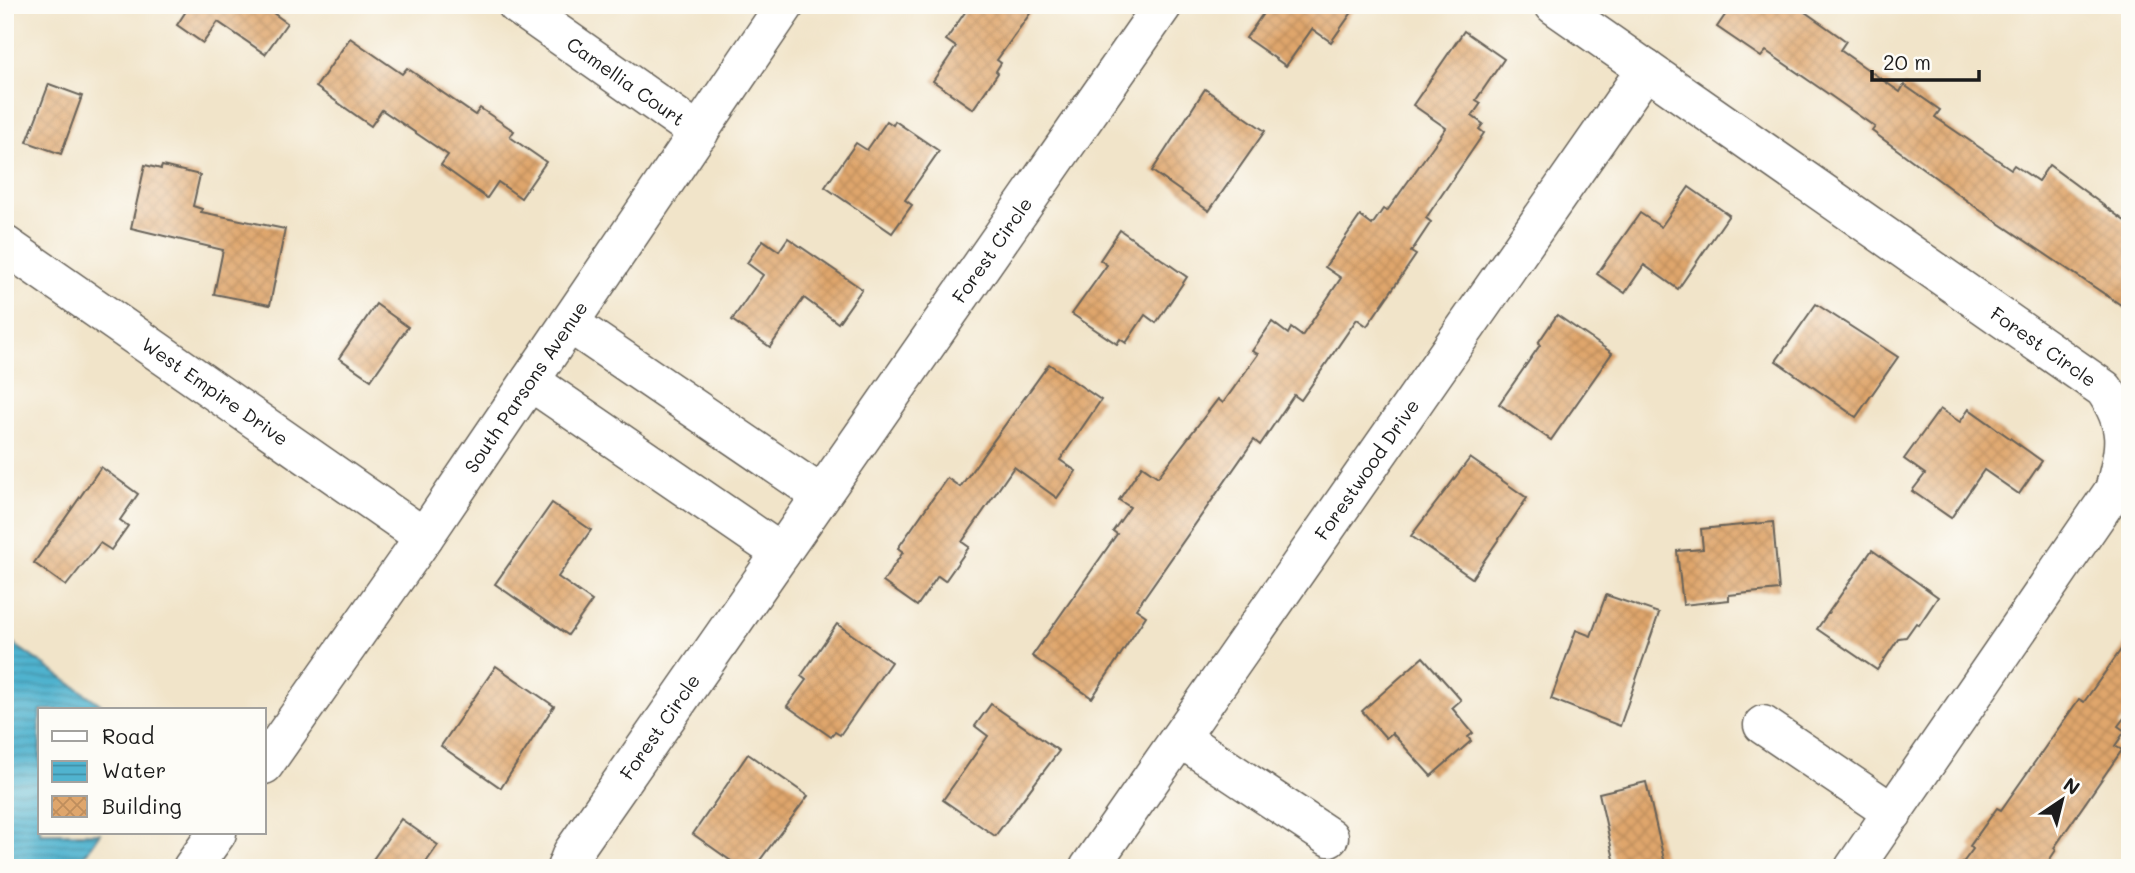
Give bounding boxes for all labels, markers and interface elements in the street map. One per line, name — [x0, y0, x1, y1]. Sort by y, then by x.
street label: Camellia Court — [562, 31, 690, 131]
scale bar — [1872, 38, 1979, 82]
text: 20 m — [1883, 48, 1931, 75]
street label: Forest Circle — [946, 192, 1037, 308]
street label: South Parsons Avenue — [458, 296, 593, 477]
street label: Forest Circle — [1986, 301, 2102, 392]
street label: West Empire Drive — [137, 331, 294, 451]
street label: Forestwood Drive — [1309, 394, 1424, 544]
street label: Forest Circle — [614, 669, 705, 784]
legend — [38, 708, 266, 834]
text: Road — [102, 722, 154, 749]
text: Water — [102, 756, 166, 783]
north arrow — [2026, 764, 2096, 834]
text: N — [2059, 771, 2085, 800]
text: Building — [102, 792, 182, 819]

